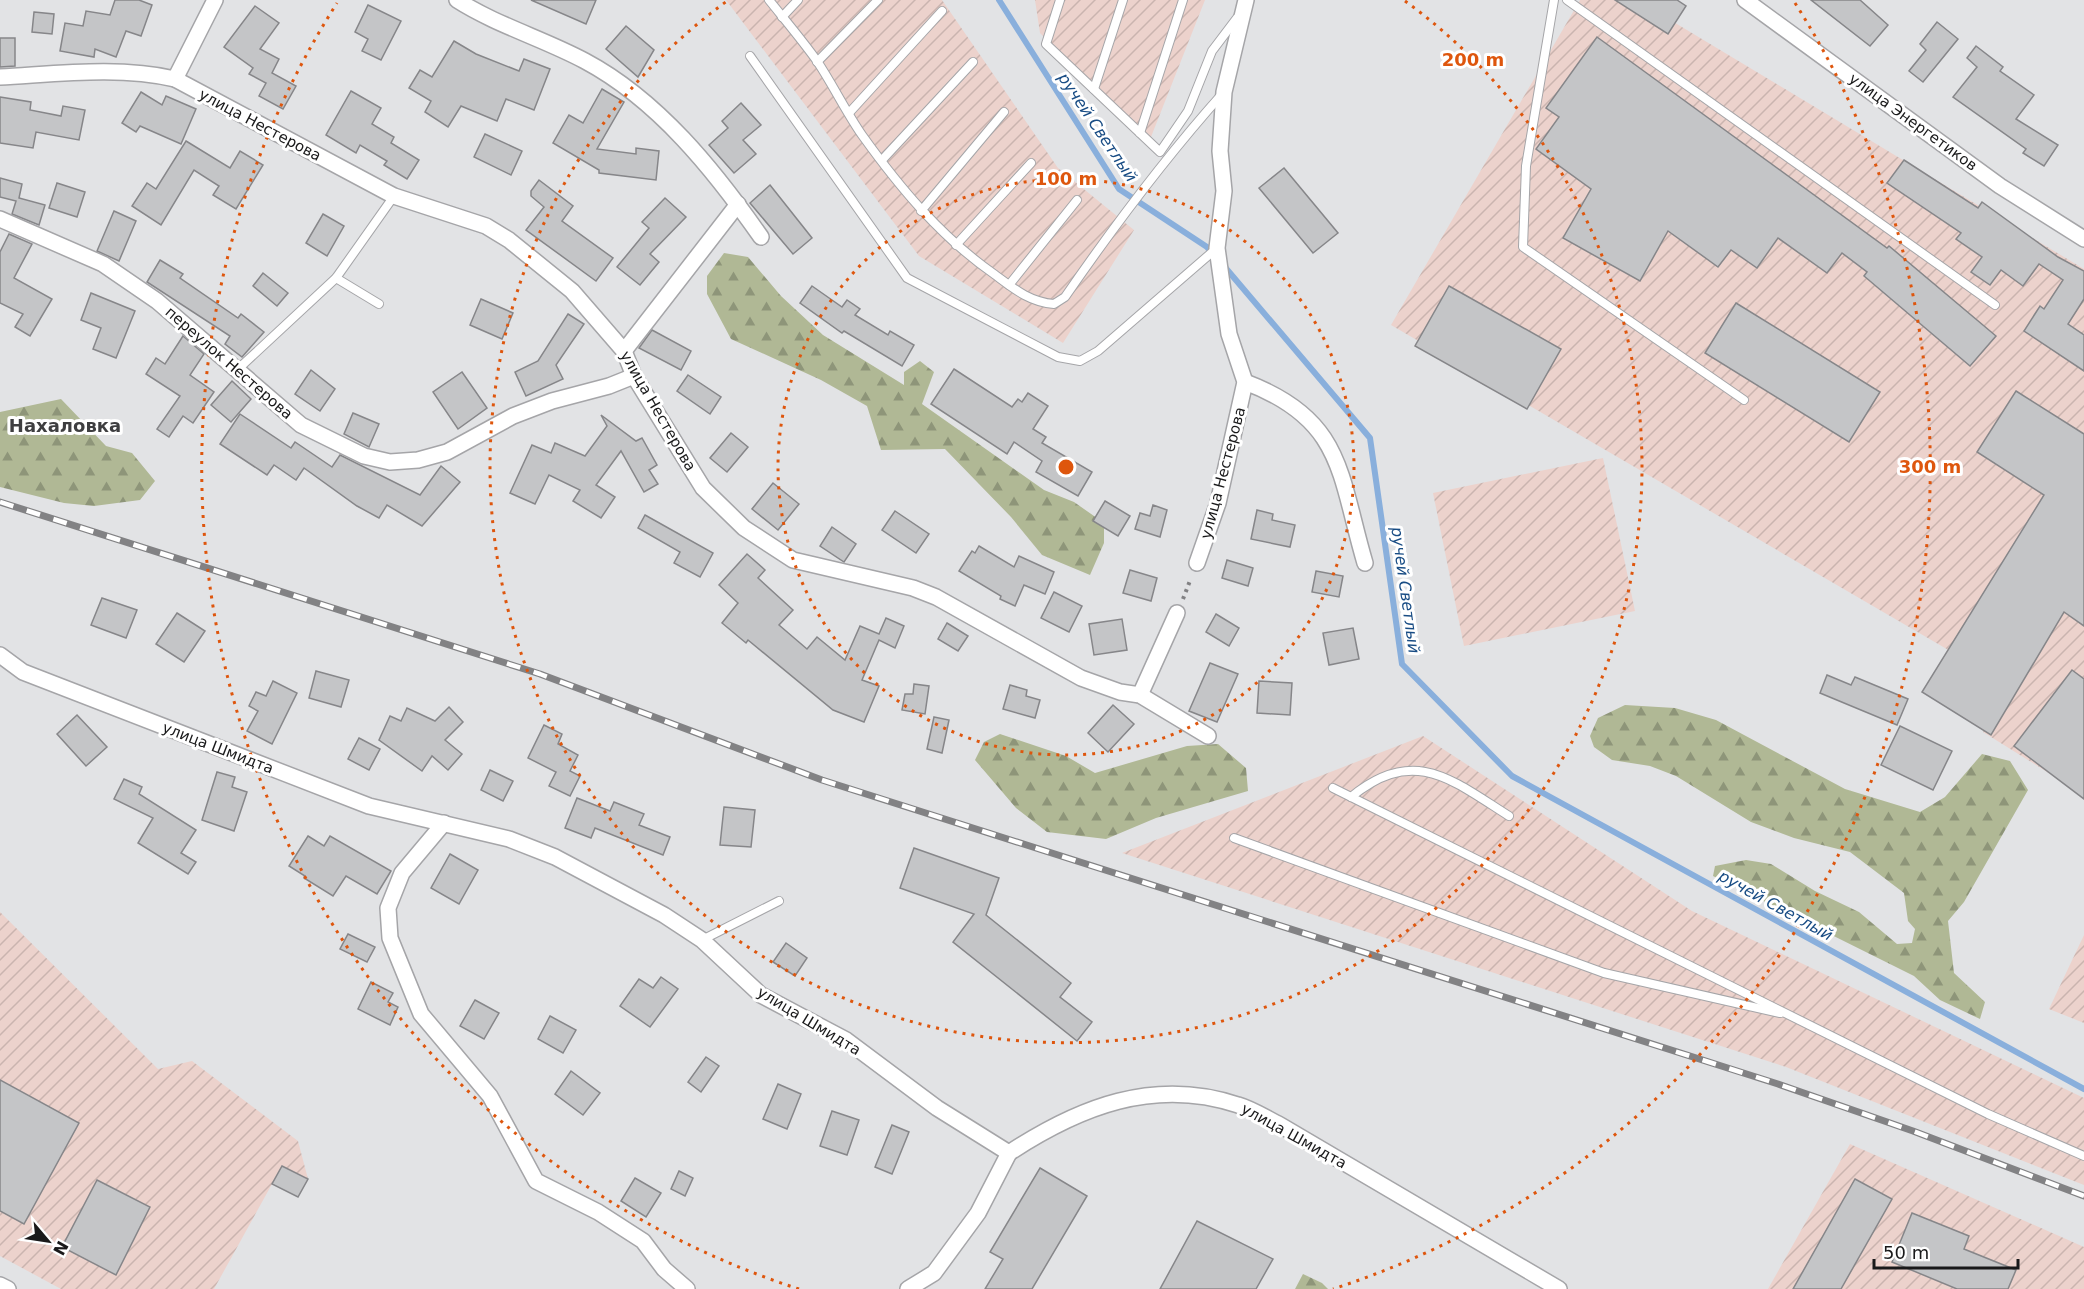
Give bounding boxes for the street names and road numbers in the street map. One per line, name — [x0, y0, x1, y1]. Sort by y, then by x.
street label: улица Энергетиков — [1845, 69, 1981, 175]
street label: улица Нестерова — [196, 85, 324, 165]
street label: переулок Нестерова — [162, 303, 296, 423]
street label: улица Нестерова — [616, 348, 700, 474]
street label: улица Нестерова — [1197, 405, 1249, 541]
street label: улица Шмидта — [160, 718, 276, 778]
street label: улица Шмидта — [754, 983, 864, 1059]
street label: улица Шмидта — [1238, 1100, 1350, 1172]

